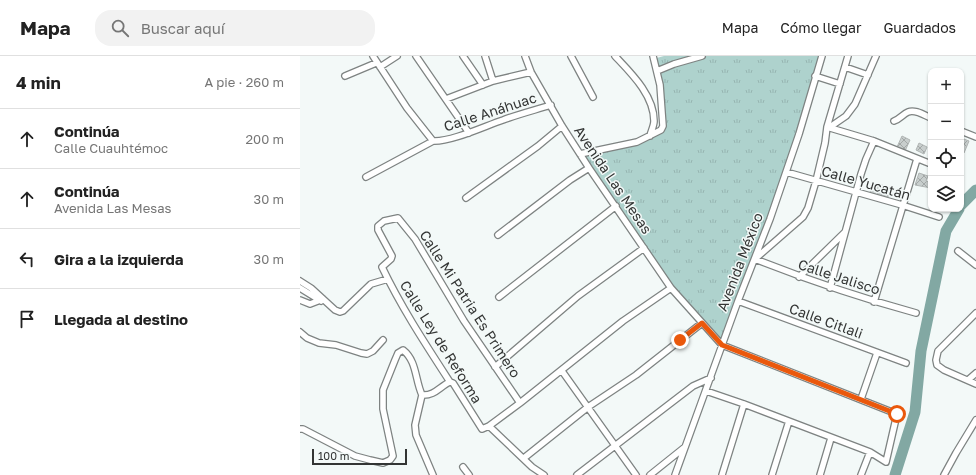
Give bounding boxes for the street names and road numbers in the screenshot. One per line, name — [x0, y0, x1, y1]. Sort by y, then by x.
street label: Calle Anáhuac — [441, 88, 539, 135]
street label: Avenida Las Mesas — [571, 123, 656, 237]
street label: Calle Yucatán — [820, 162, 913, 203]
street label: Avenida México — [713, 210, 766, 313]
street label: Calle Mi Patria Es Primero — [416, 227, 524, 381]
street label: Calle Jalisco — [796, 255, 882, 298]
street label: Calle Ley de Reforma — [397, 277, 486, 406]
street label: Calle Citlali — [787, 299, 865, 342]

